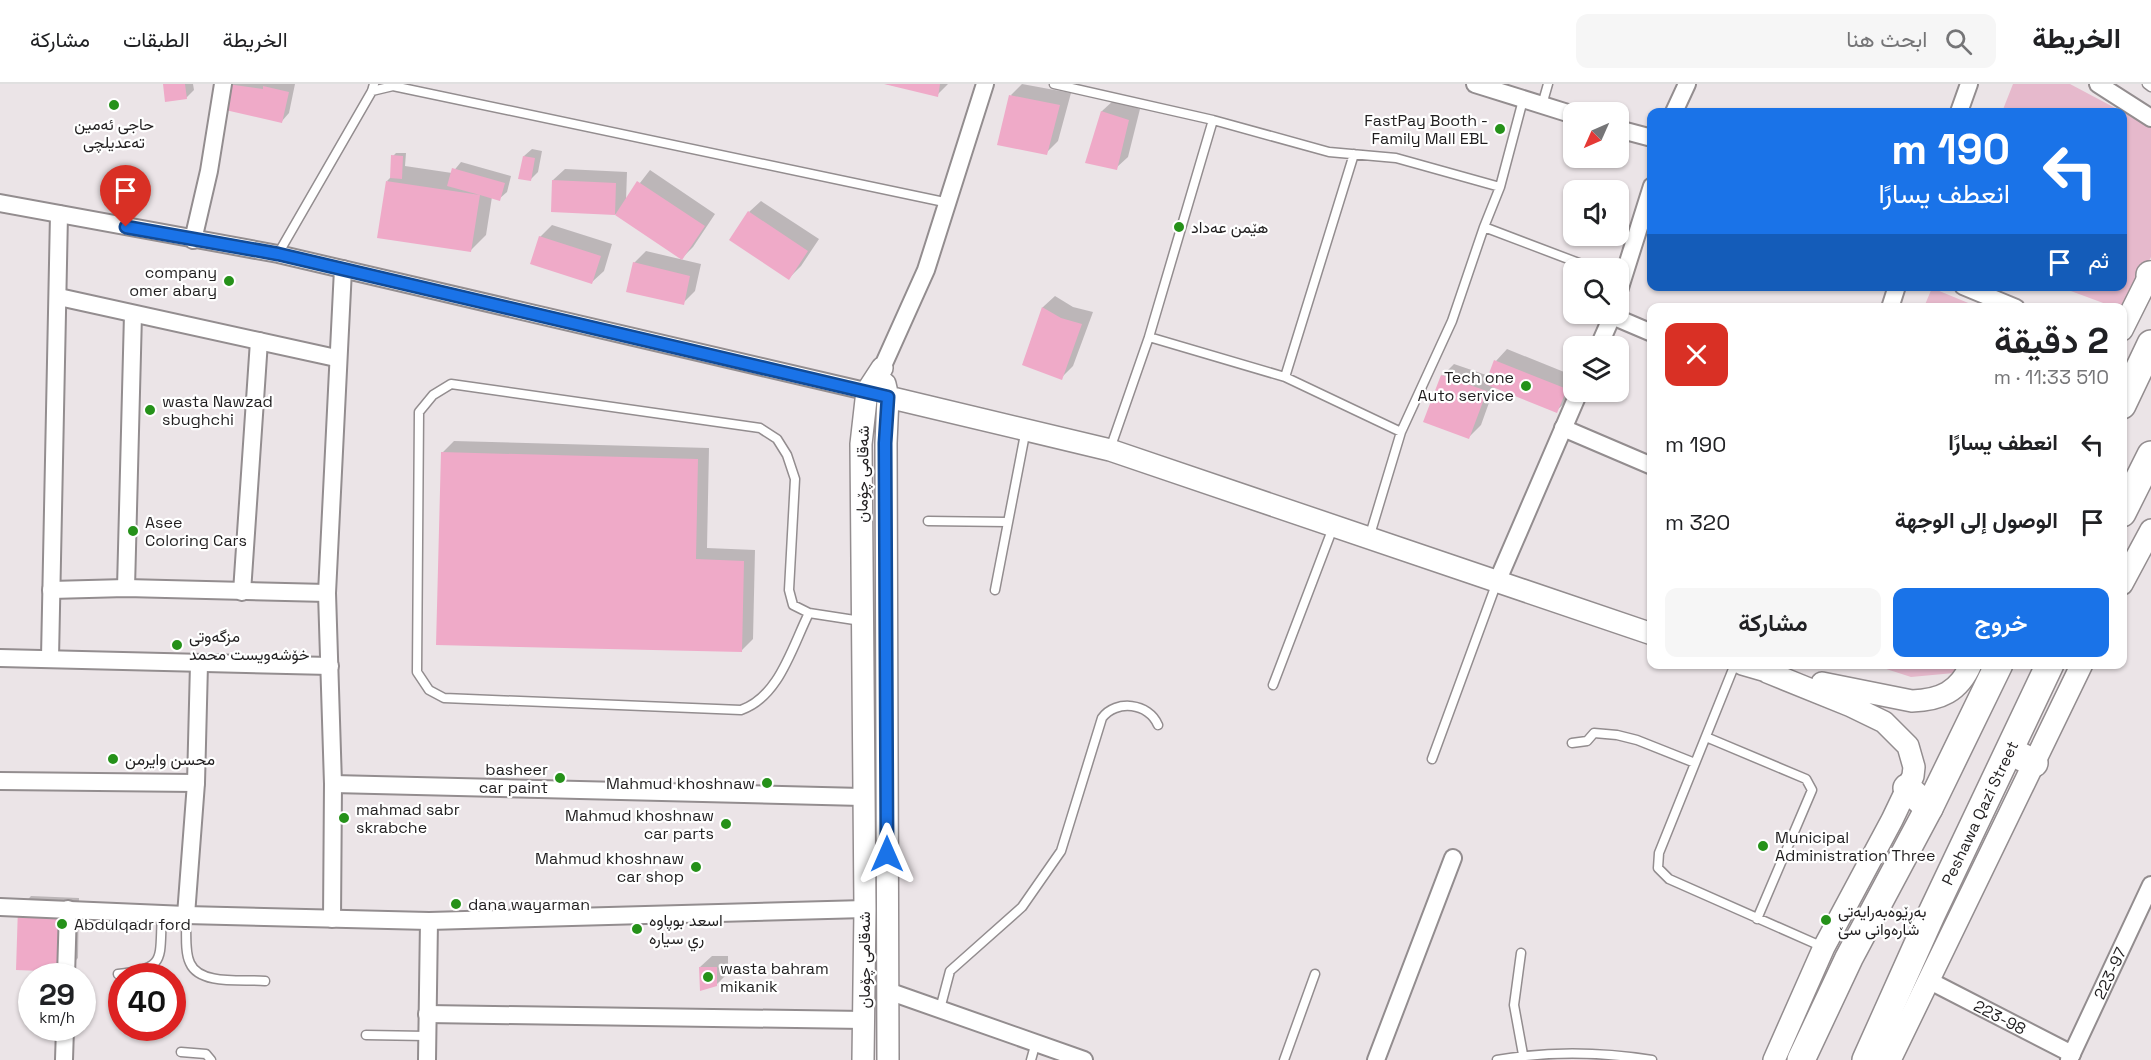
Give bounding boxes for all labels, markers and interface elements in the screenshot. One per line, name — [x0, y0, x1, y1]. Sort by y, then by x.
search box — [1576, 14, 1996, 68]
text: الخريطة — [2032, 20, 2121, 56]
text: ابحث هنا — [1846, 25, 1927, 53]
icon: search — [1942, 25, 1975, 58]
text: مشاركة — [30, 26, 90, 53]
text: الطبقات — [123, 26, 190, 53]
text: الخريطة — [223, 26, 288, 53]
marker: حاجی ئەمین تەعدیلچی — [107, 98, 121, 112]
north arrow — [1563, 102, 1629, 168]
map controls — [1563, 102, 1629, 402]
place label: FastPay Booth - Family Mall EBL — [1364, 110, 1488, 149]
place label: حاجی ئەمین تەعدیلچی — [74, 114, 154, 154]
marker: FastPay Booth - Family Mall EBL — [1493, 122, 1507, 136]
text: 190 m — [1891, 123, 2010, 176]
icon: left — [2031, 132, 2109, 210]
pin — [100, 165, 151, 227]
icon: arrive — [109, 174, 142, 207]
text: انعطف يسارًا — [1878, 176, 2010, 211]
button: sound — [1563, 180, 1629, 246]
place label: هێمن عەداد — [1191, 217, 1268, 238]
marker: هێمن عەداد — [1172, 220, 1186, 234]
icon: arrive — [2043, 246, 2076, 279]
text: ثم — [2088, 246, 2109, 274]
button: search — [1563, 258, 1629, 324]
place label: company omer abary — [129, 262, 217, 301]
marker: company omer abary — [222, 274, 236, 288]
text: 2 دقيقة — [1994, 318, 2109, 364]
button: close — [1665, 323, 1728, 386]
button: layers — [1563, 336, 1629, 402]
text: 510 m · 11:33 — [1994, 364, 2109, 390]
place label: Tech one Auto service — [1418, 367, 1514, 406]
marker: Tech one Auto service — [1519, 379, 1533, 393]
place label: wasta Nawzad sbughchi — [162, 391, 273, 430]
marker: wasta Nawzad sbughchi — [143, 403, 157, 417]
street label: شەقامی چۆمان — [851, 425, 875, 523]
text: انعطف يسارًا — [1948, 428, 2058, 456]
icon: left — [2076, 428, 2109, 461]
text: 190 m — [1665, 430, 1726, 458]
text: الوصول إلى الوجهة — [1895, 506, 2058, 534]
icon: arrive — [2076, 506, 2109, 539]
text: 320 m — [1665, 508, 1730, 536]
place label: Asee Coloring Cars — [145, 512, 247, 551]
marker: Asee Coloring Cars — [126, 524, 140, 538]
button: مشاركة — [1665, 588, 1881, 657]
button: خروج — [1893, 588, 2109, 657]
place label: مزگەوتی خۆشەویست محمد — [189, 626, 310, 665]
marker: مزگەوتی خۆشەویست محمد — [170, 638, 184, 652]
street label: Peshawa Qazi Street — [1937, 737, 2023, 889]
place label: محسن وایرمن — [125, 749, 215, 770]
marker: محسن وایرمن — [106, 752, 120, 766]
place label: basheer car paint — [479, 759, 548, 798]
marker: basheer car paint — [553, 771, 567, 785]
place label: Mahmud khoshnaw — [606, 773, 755, 794]
marker: Mahmud khoshnaw — [760, 776, 774, 790]
place label: mahmad sabr skrabche — [356, 799, 460, 838]
place label: Mahmud khoshnaw car parts — [565, 805, 714, 844]
marker: mahmad sabr skrabche — [337, 811, 351, 825]
marker: Mahmud khoshnaw car parts — [719, 817, 733, 831]
position arrow — [855, 822, 919, 886]
place label: Municipal Administration Three — [1775, 827, 1935, 866]
marker: Municipal Administration Three — [1756, 839, 1770, 853]
place label: Mahmud khoshnaw car shop — [535, 848, 684, 887]
marker: Mahmud khoshnaw car shop — [689, 860, 703, 874]
place label: dana wayarman — [468, 894, 590, 915]
marker: dana wayarman — [449, 897, 463, 911]
place label: بەڕێوەبەرایەتی شارەوانی سێ — [1838, 901, 1927, 940]
place label: اسعد بوپاوه ري سياره — [649, 910, 723, 952]
street label: شەقامی چۆمان — [854, 911, 876, 1009]
marker: بەڕێوەبەرایەتی شارەوانی سێ — [1819, 913, 1833, 927]
place label: Abdulqadr ford — [74, 914, 191, 935]
marker: Abdulqadr ford — [55, 917, 69, 931]
marker: اسعد بوپاوه ري سياره — [630, 922, 644, 936]
street label: 223-97 — [2089, 944, 2131, 1003]
place label: wasta bahram mikanik — [720, 958, 829, 997]
speed limit sign: 40 — [108, 963, 186, 1041]
marker: wasta bahram mikanik — [701, 970, 715, 984]
text: 29 — [39, 975, 75, 1014]
street label: 223-98 — [1970, 995, 2030, 1040]
text: km/h — [39, 1008, 75, 1027]

